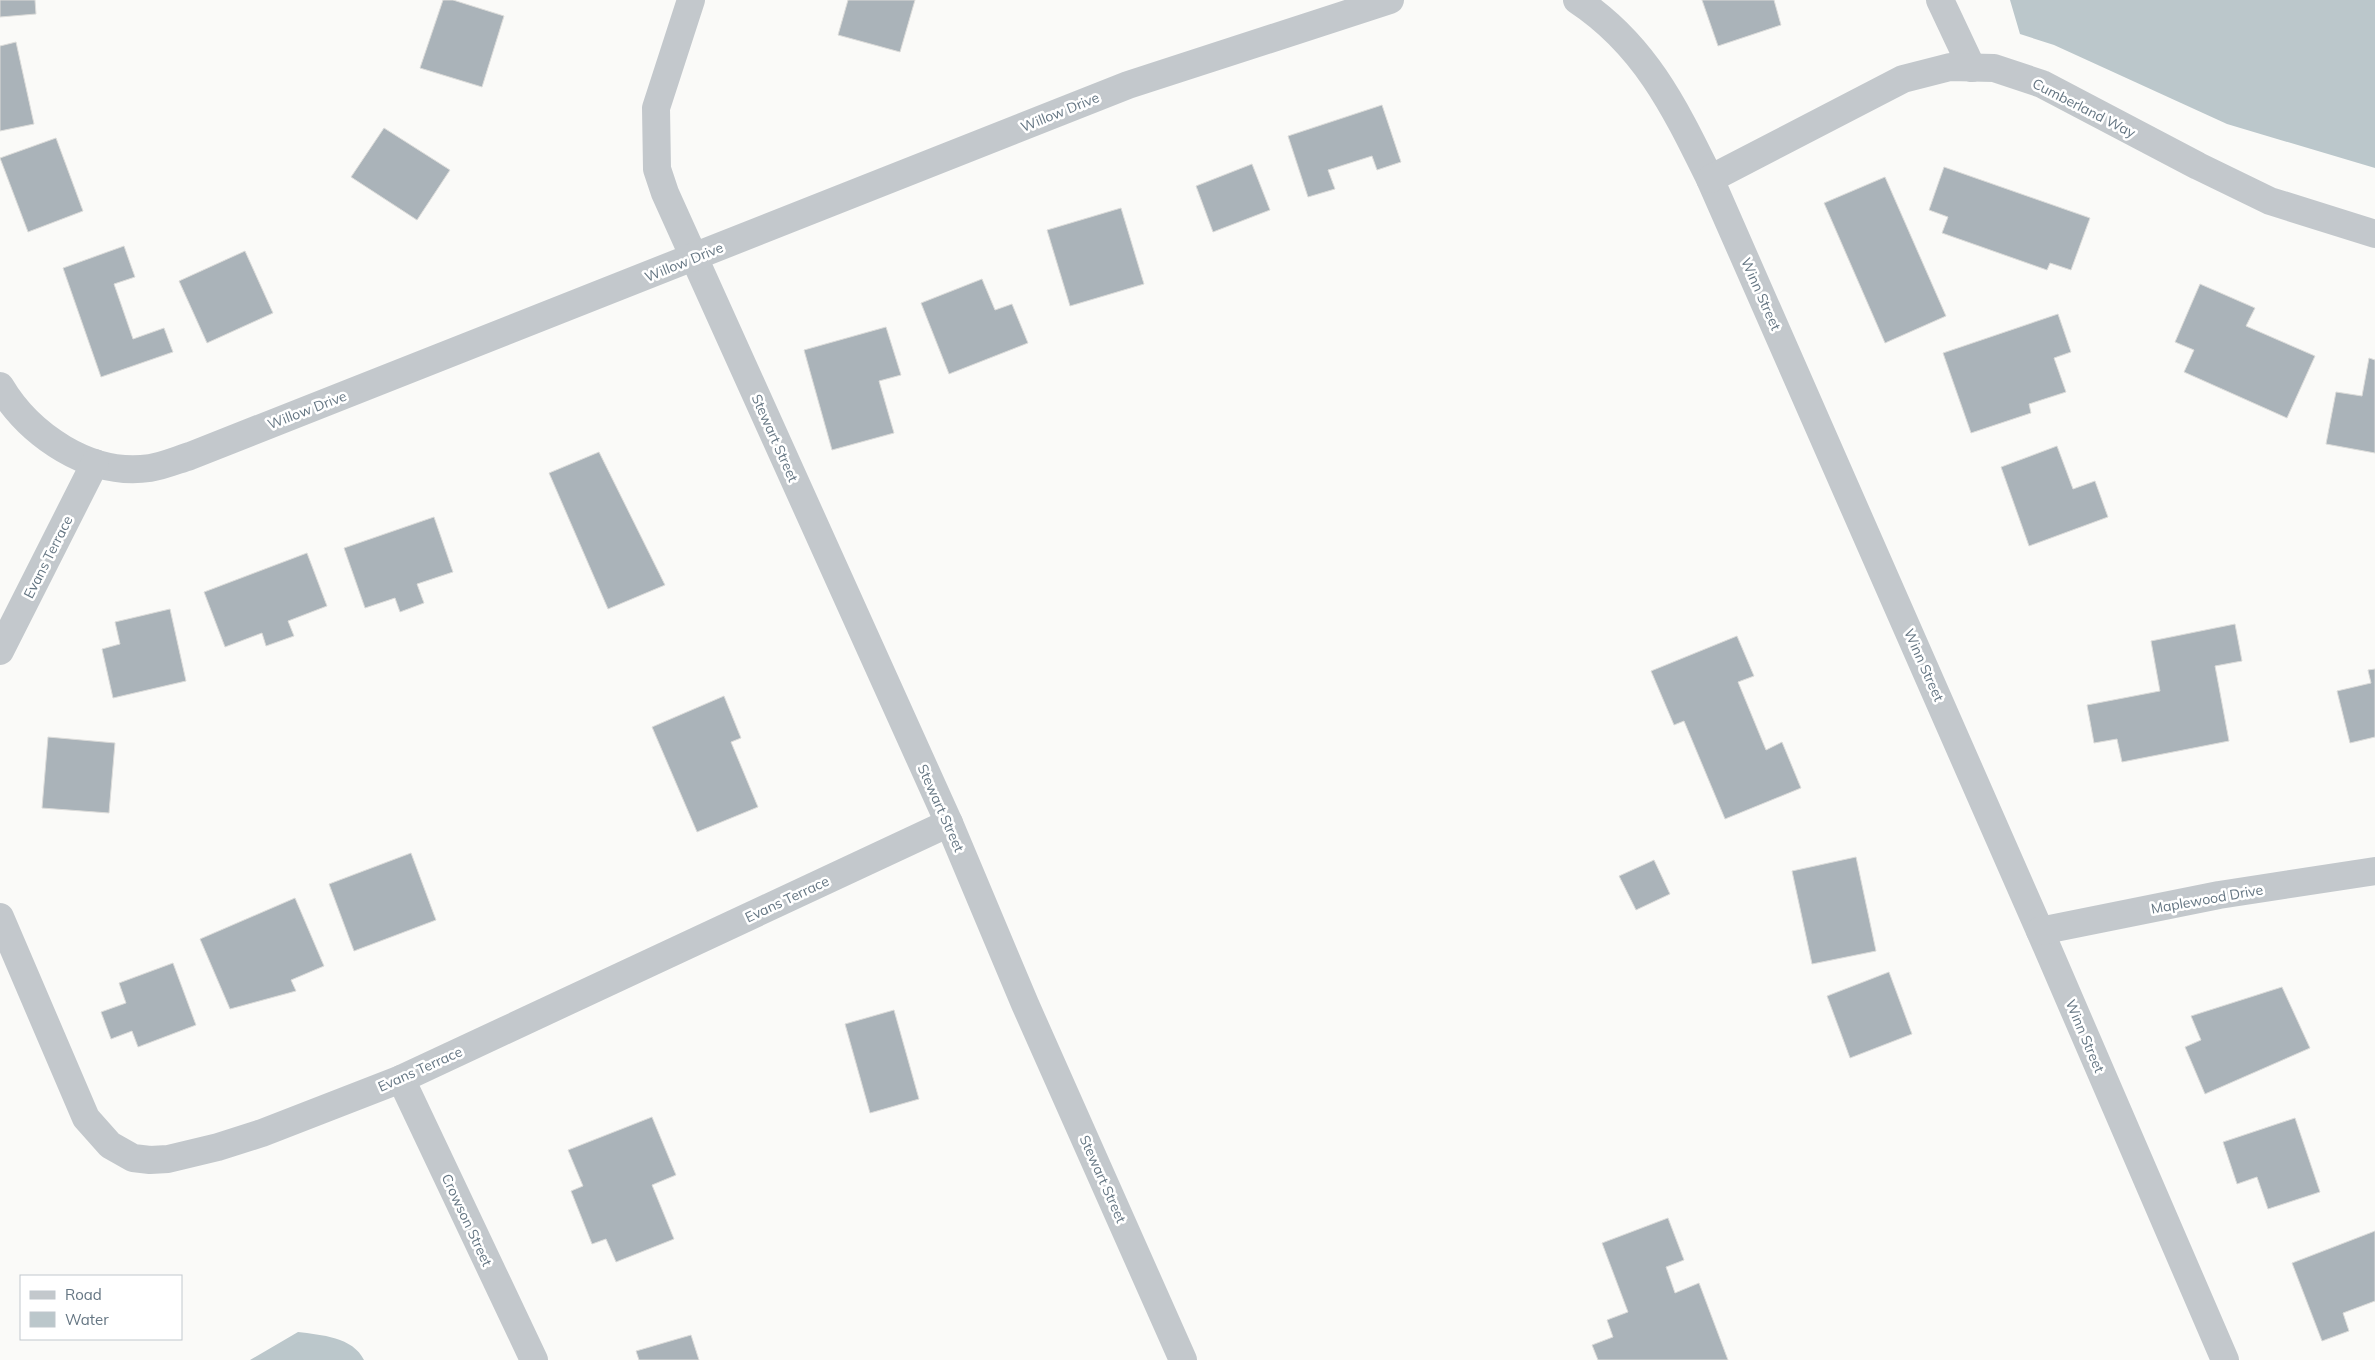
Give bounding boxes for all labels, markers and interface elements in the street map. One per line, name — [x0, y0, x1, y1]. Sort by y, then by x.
street label: Cumberland Way — [2029, 74, 2139, 142]
street label: Willow Drive — [1018, 88, 1102, 136]
street label: Willow Drive — [642, 238, 726, 286]
street label: Winn Street — [1737, 255, 1785, 333]
street label: Willow Drive — [265, 387, 349, 433]
street label: Stewart Street — [748, 391, 802, 485]
street label: Evans Terrace — [19, 513, 77, 601]
street label: Winn Street — [1900, 626, 1948, 704]
street label: Stewart Street — [914, 761, 968, 855]
street label: Evans Terrace — [742, 872, 832, 926]
street label: Maplewood Drive — [2149, 880, 2265, 918]
street label: Winn Street — [2062, 997, 2108, 1075]
street label: Evans Terrace — [375, 1042, 465, 1096]
street label: Stewart Street — [1076, 1132, 1130, 1226]
street label: Crowson Street — [438, 1171, 496, 1269]
legend — [20, 1275, 182, 1340]
text: Road — [65, 1285, 102, 1304]
text: Water — [65, 1310, 109, 1329]

